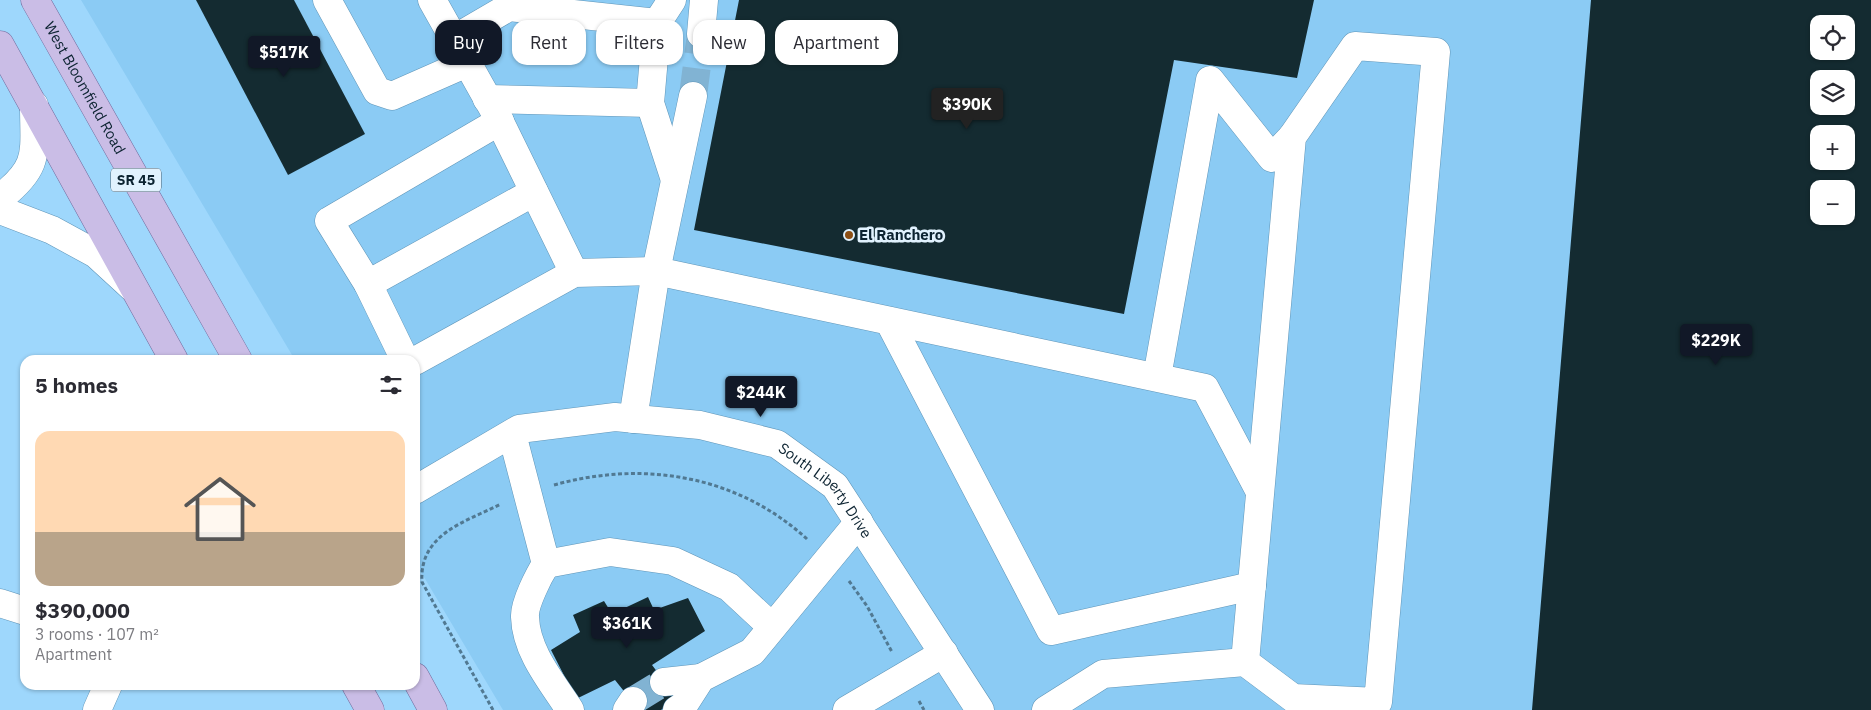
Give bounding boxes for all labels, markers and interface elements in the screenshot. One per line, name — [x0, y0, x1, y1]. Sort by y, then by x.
map controls — [1810, 15, 1855, 225]
button: locate — [1810, 15, 1855, 60]
street label: West Bloomfield Road — [40, 18, 130, 157]
chip: Buy — [435, 20, 502, 65]
chip: Rent — [512, 20, 586, 65]
chip: Filters — [596, 20, 683, 65]
chip: New — [693, 20, 765, 65]
chip: Apartment — [775, 20, 898, 65]
pin: $517K — [249, 36, 319, 78]
text: $517K — [259, 42, 309, 62]
button: layers — [1810, 70, 1855, 115]
pin: $390K — [932, 88, 1002, 130]
text: $390K — [942, 94, 992, 114]
button: + — [1810, 125, 1855, 170]
road number: SR 45 — [111, 168, 161, 192]
button: − — [1810, 180, 1855, 225]
place label: El Ranchero — [859, 225, 943, 244]
marker: El Ranchero — [843, 229, 855, 241]
pin: $229K — [1681, 324, 1751, 366]
text: $229K — [1691, 330, 1741, 350]
text: 5 homes — [35, 371, 118, 399]
icon: filters — [377, 371, 405, 399]
pin: $244K — [726, 376, 796, 418]
text: $244K — [736, 382, 786, 402]
street label: South Liberty Drive — [775, 438, 876, 542]
icon: home — [175, 464, 265, 554]
text: $390,000 — [35, 596, 130, 624]
pin: $361K — [592, 606, 662, 649]
text: $361K — [602, 613, 652, 633]
text: 3 rooms · 107 m² — [35, 624, 159, 644]
text: Apartment — [35, 644, 112, 664]

